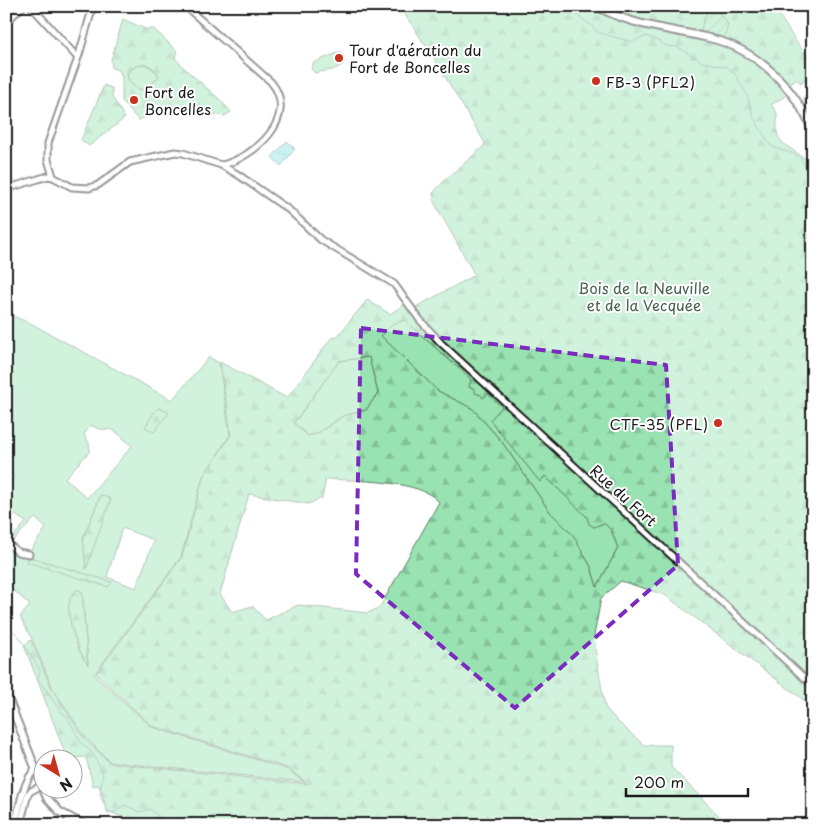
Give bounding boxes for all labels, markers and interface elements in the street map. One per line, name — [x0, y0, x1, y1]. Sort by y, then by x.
place label: Tour d'aération du Fort de Boncelles — [349, 38, 482, 78]
marker: Tour d'aération du Fort de Boncelles — [333, 52, 345, 64]
place label: FB-3 (PFL2) — [606, 70, 695, 93]
marker: FB-3 (PFL2) — [590, 75, 602, 87]
place label: Fort de Boncelles — [144, 80, 211, 120]
marker: Fort de Boncelles — [128, 94, 140, 106]
park label: Bois de la Neuville et de la Vecquée — [578, 276, 710, 316]
place label: CTF-35 (PFL) — [609, 412, 708, 435]
marker: CTF-35 (PFL) — [712, 417, 724, 429]
street label: Rue du Fort — [586, 459, 662, 531]
north arrow — [32, 748, 82, 798]
scale bar — [626, 766, 749, 798]
text: 200 m — [634, 770, 684, 793]
text: N — [55, 773, 77, 797]

